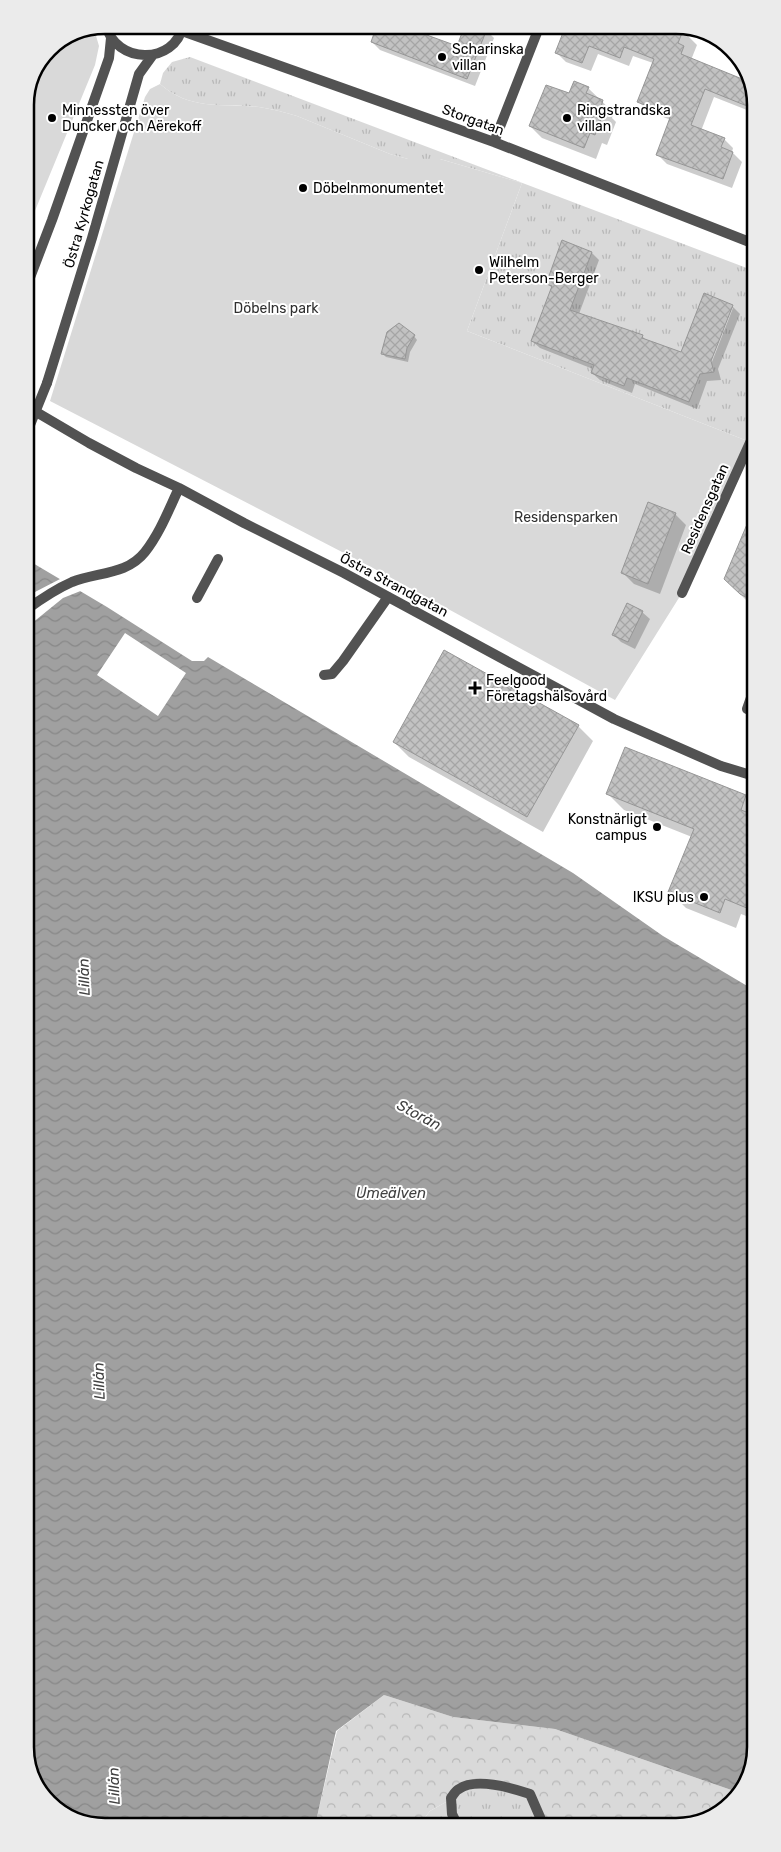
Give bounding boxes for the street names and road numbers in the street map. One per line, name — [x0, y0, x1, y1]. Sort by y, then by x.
street label: Storgatan — [440, 101, 506, 139]
street label: Östra Kyrkogatan — [60, 158, 108, 270]
street label: Residensgatan — [678, 461, 732, 557]
street label: Östra Strandgatan — [337, 549, 451, 621]

